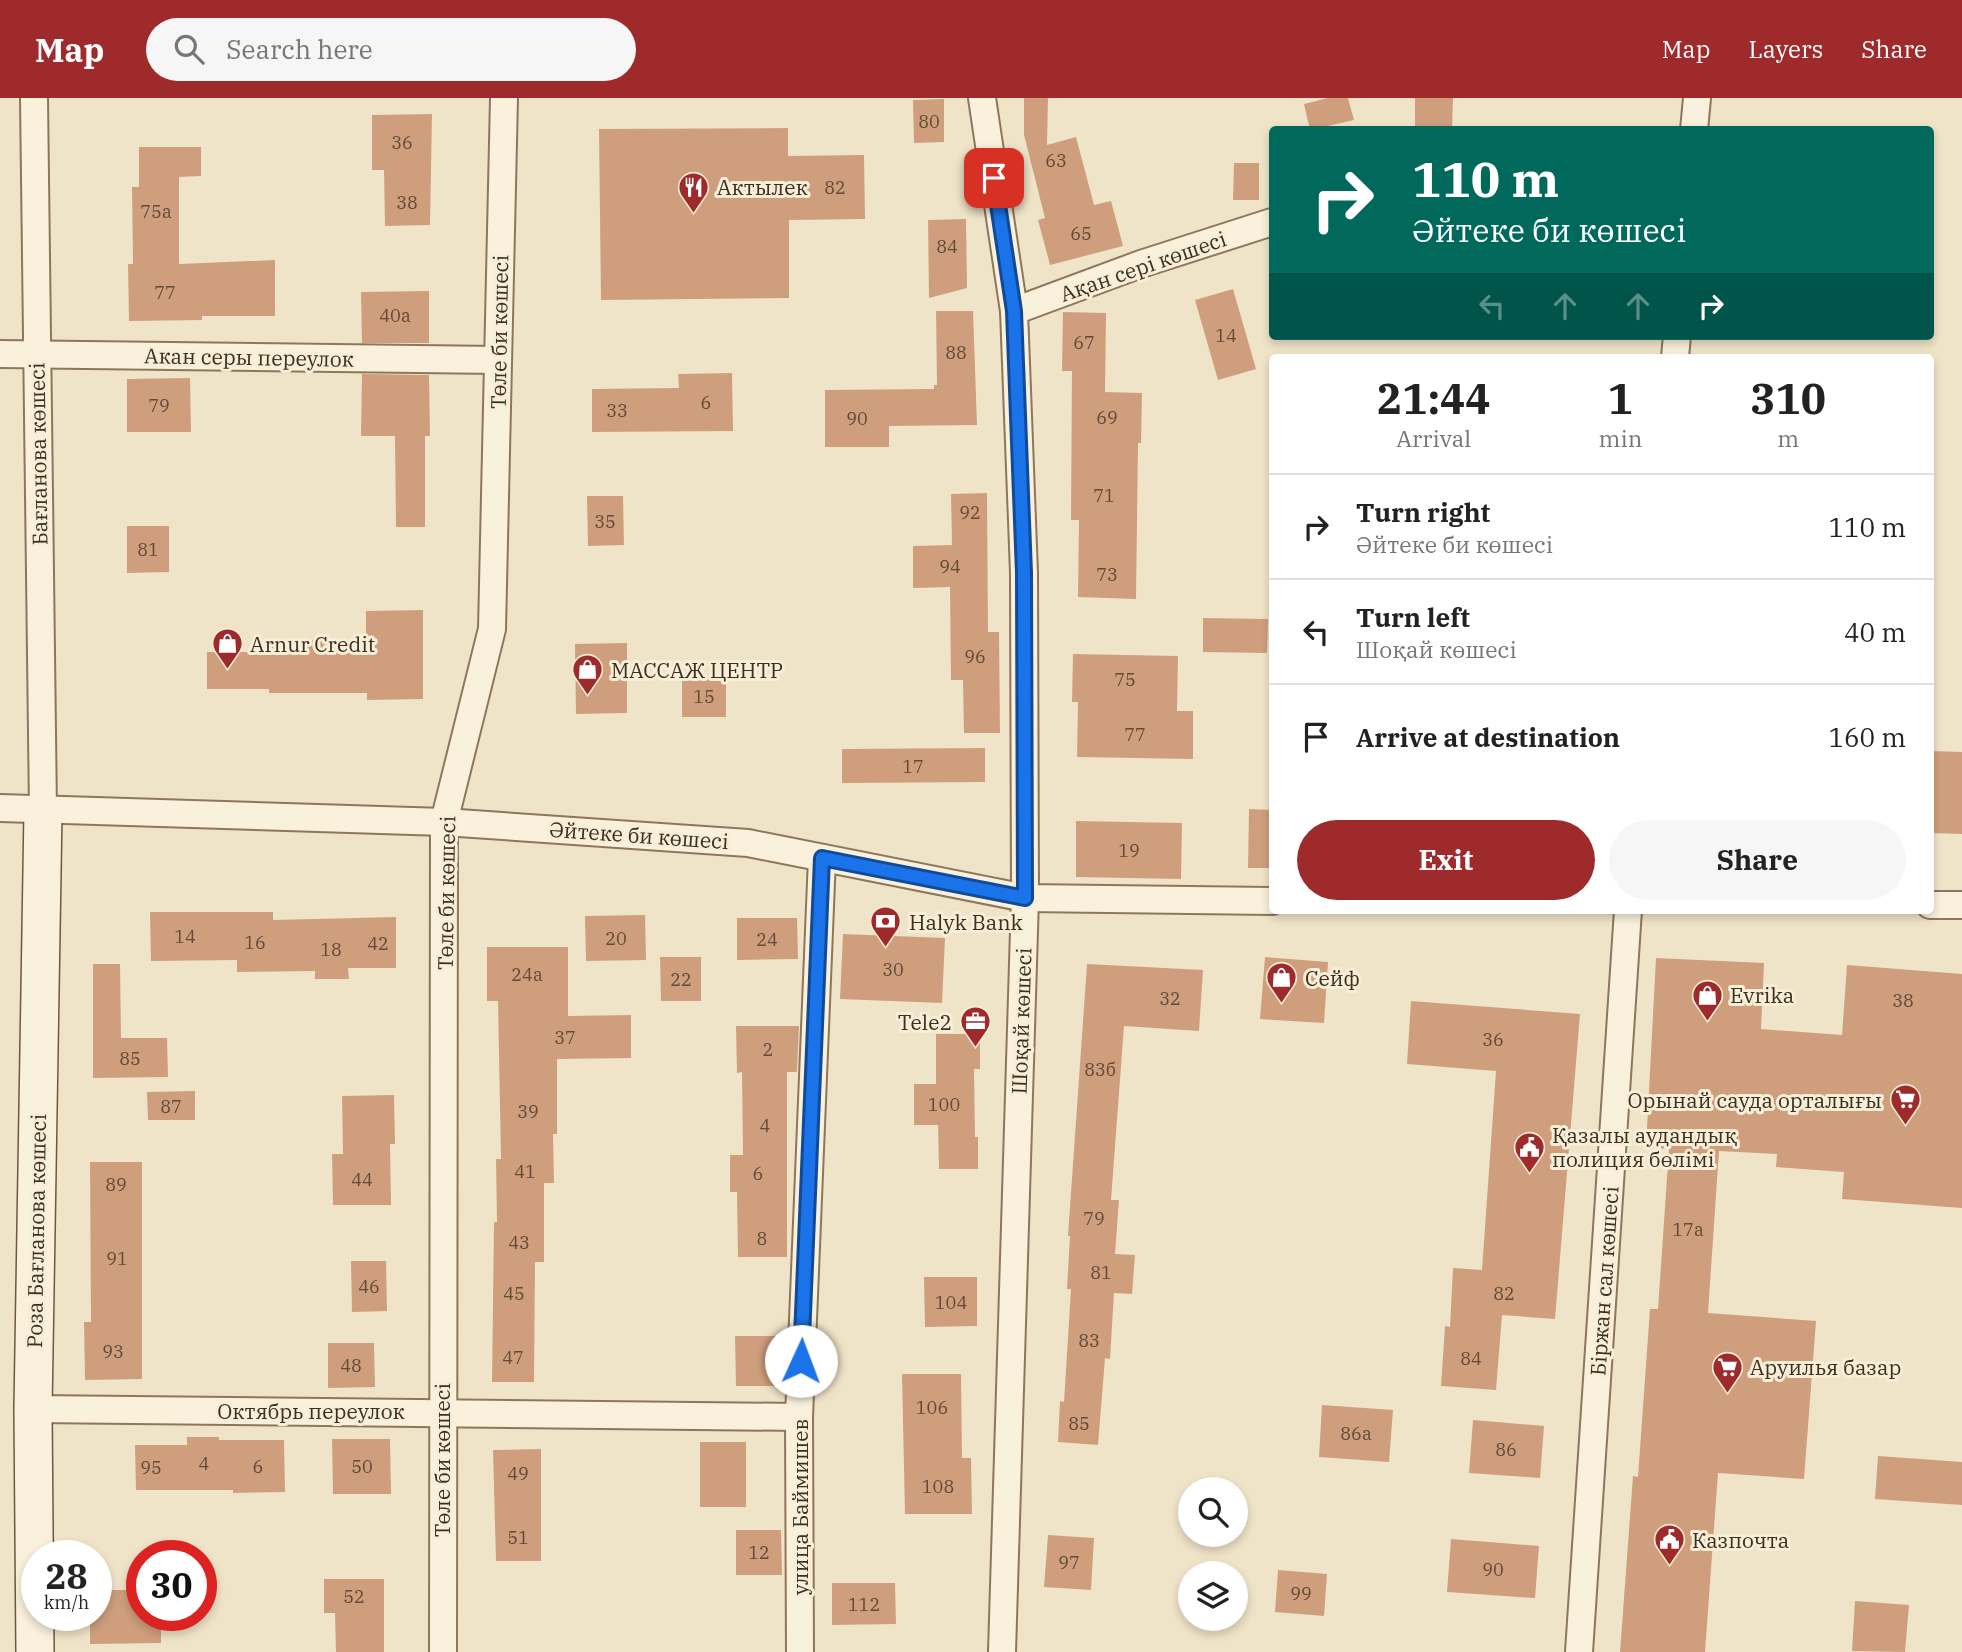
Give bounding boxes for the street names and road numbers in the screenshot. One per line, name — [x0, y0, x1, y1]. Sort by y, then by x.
street label: Ақан сері көшесі — [1056, 224, 1230, 308]
street label: Төле би көшесі — [484, 255, 514, 409]
street label: Акан серы переулок — [144, 341, 354, 373]
street label: Бағланова көшесі — [22, 362, 54, 546]
street label: Әйтеке би көшесі — [548, 815, 730, 855]
street label: Төле би көшесі — [431, 816, 461, 970]
street label: Шоқай көшесі — [1004, 947, 1038, 1095]
street label: Роза Бағланова көшесі — [20, 1114, 52, 1348]
street label: Біржан сал көшесі — [1583, 1185, 1625, 1377]
street label: Төле би көшесі — [428, 1383, 456, 1537]
street label: Октябрь переулок — [217, 1397, 405, 1425]
street label: улица Баймишев — [786, 1419, 814, 1595]

